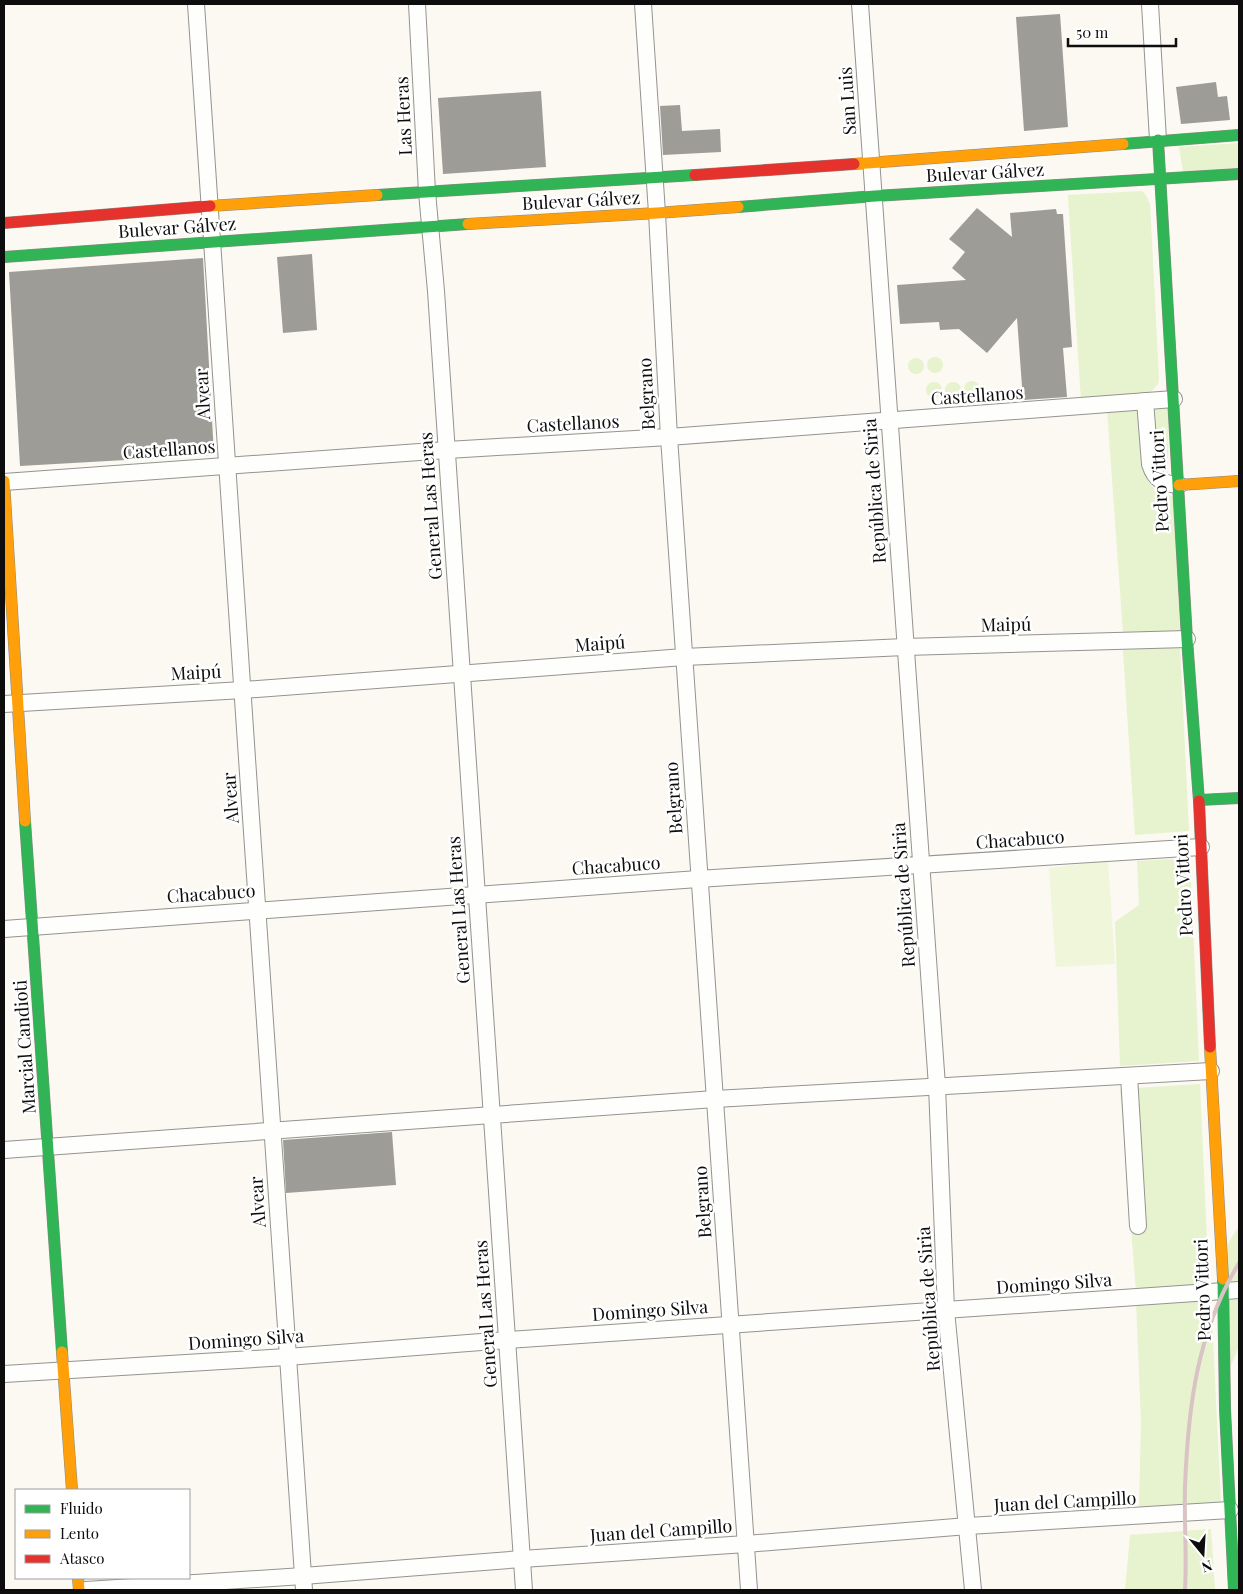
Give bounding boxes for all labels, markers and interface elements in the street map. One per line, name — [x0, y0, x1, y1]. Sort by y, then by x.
scale bar — [1068, 15, 1176, 47]
text: 50 m — [1076, 22, 1109, 42]
street label: San Luis — [833, 66, 861, 136]
street label: Las Heras — [389, 76, 417, 156]
street label: Bulevar Gálvez — [925, 157, 1045, 187]
street label: Bulevar Gálvez — [521, 185, 641, 215]
street label: Bulevar Gálvez — [117, 211, 237, 243]
street label: Belgrano — [632, 357, 660, 431]
street label: Alvear — [189, 368, 215, 421]
street label: Castellanos — [930, 380, 1024, 410]
street label: Castellanos — [526, 409, 620, 437]
street label: República de Siria — [857, 418, 891, 564]
street label: Pedro Vittori — [1144, 429, 1174, 533]
street label: General Las Heras — [413, 431, 447, 581]
street label: Castellanos — [122, 434, 216, 464]
street label: Maipú — [980, 612, 1032, 636]
street label: Maipú — [574, 629, 627, 657]
street label: Maipú — [170, 659, 223, 685]
street label: Belgrano — [658, 761, 688, 835]
street label: Alvear — [216, 772, 244, 825]
street label: República de Siria — [886, 822, 920, 968]
street label: Chacabuco — [975, 824, 1065, 854]
street label: Pedro Vittori — [1168, 833, 1198, 937]
street label: General Las Heras — [441, 835, 475, 985]
street label: Chacabuco — [571, 850, 661, 880]
street label: Chacabuco — [166, 878, 256, 908]
street label: Marcial Candioti — [7, 979, 41, 1115]
street label: Belgrano — [687, 1165, 717, 1239]
street label: Alvear — [243, 1176, 271, 1229]
street label: República de Siria — [911, 1226, 945, 1372]
street label: Pedro Vittori — [1188, 1238, 1216, 1342]
street label: General Las Heras — [468, 1239, 502, 1389]
street label: Domingo Silva — [995, 1267, 1113, 1299]
street label: Domingo Silva — [591, 1294, 709, 1326]
street label: Domingo Silva — [187, 1323, 305, 1355]
street label: Juan del Campillo — [992, 1485, 1137, 1517]
legend — [15, 1489, 190, 1579]
text: Fluido — [60, 1498, 103, 1518]
street label: Juan del Campillo — [588, 1513, 733, 1547]
text: Lento — [60, 1523, 99, 1543]
north arrow — [1178, 1529, 1228, 1579]
text: Atasco — [59, 1548, 104, 1568]
text: N — [1199, 1556, 1215, 1577]

